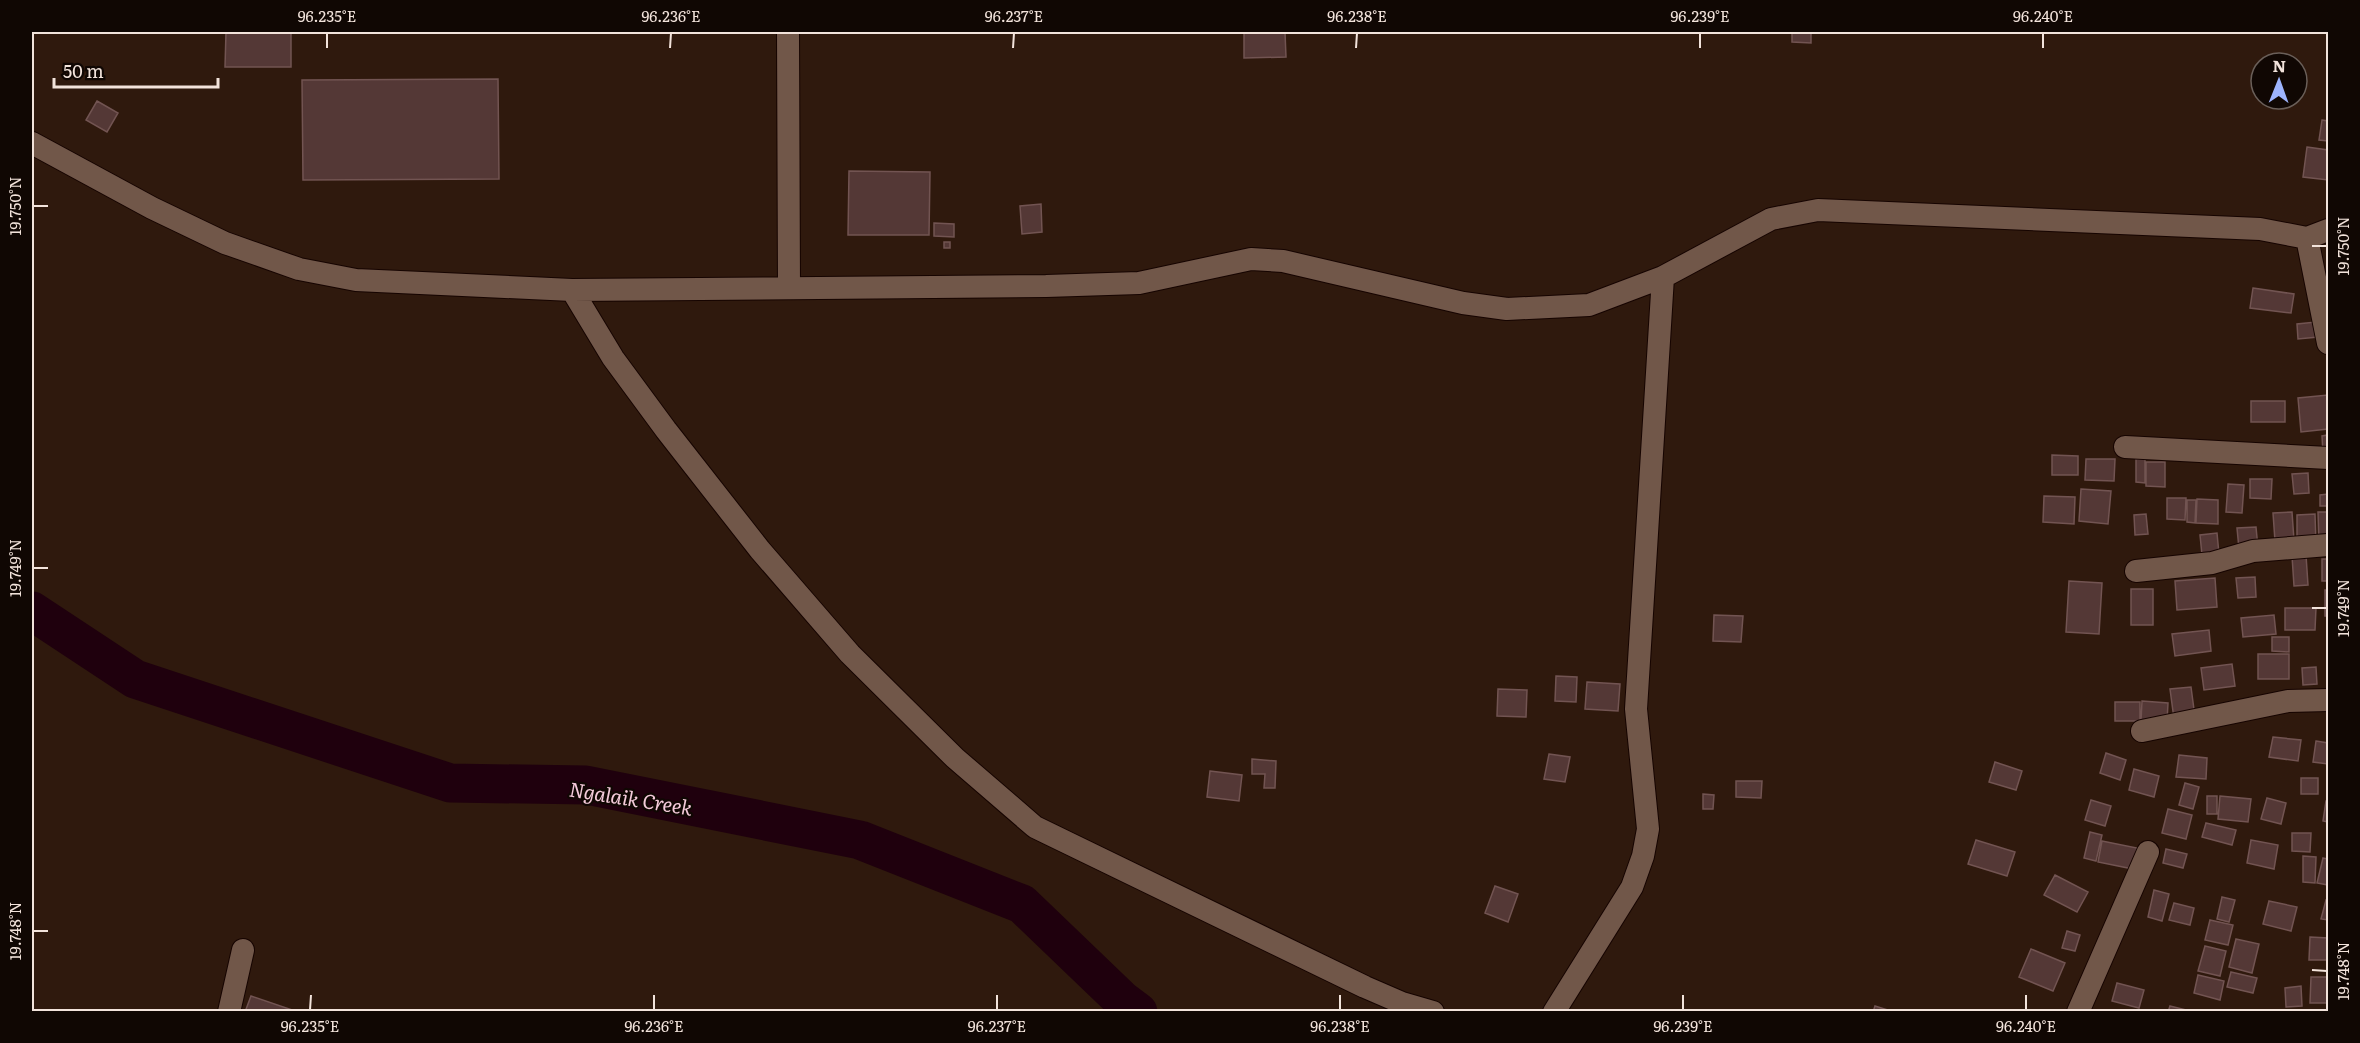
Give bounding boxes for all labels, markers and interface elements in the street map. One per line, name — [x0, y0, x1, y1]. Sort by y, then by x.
text: 96.235°E — [298, 4, 356, 27]
text: 96.236°E — [641, 4, 701, 27]
text: 96.237°E — [985, 4, 1043, 27]
text: 96.238°E — [1327, 4, 1387, 27]
text: 96.239°E — [1671, 4, 1729, 27]
text: 96.240°E — [2013, 4, 2073, 27]
scale bar — [54, 51, 218, 89]
north arrow — [2249, 51, 2309, 111]
text: N — [2272, 53, 2286, 77]
text: 50 m — [63, 57, 104, 84]
text: 19.750°N — [3, 176, 26, 236]
text: 19.750°N — [2331, 216, 2354, 276]
text: 19.749°N — [3, 539, 26, 597]
text: 19.749°N — [2331, 579, 2354, 637]
water label: Ngalaik Creek — [567, 772, 695, 822]
text: 19.748°N — [3, 902, 26, 960]
text: 19.748°N — [2331, 942, 2354, 1000]
text: 96.235°E — [281, 1014, 339, 1037]
text: 96.236°E — [624, 1014, 684, 1037]
text: 96.237°E — [968, 1014, 1026, 1037]
text: 96.238°E — [1310, 1014, 1370, 1037]
text: 96.239°E — [1654, 1014, 1712, 1037]
text: 96.240°E — [1996, 1014, 2056, 1037]

